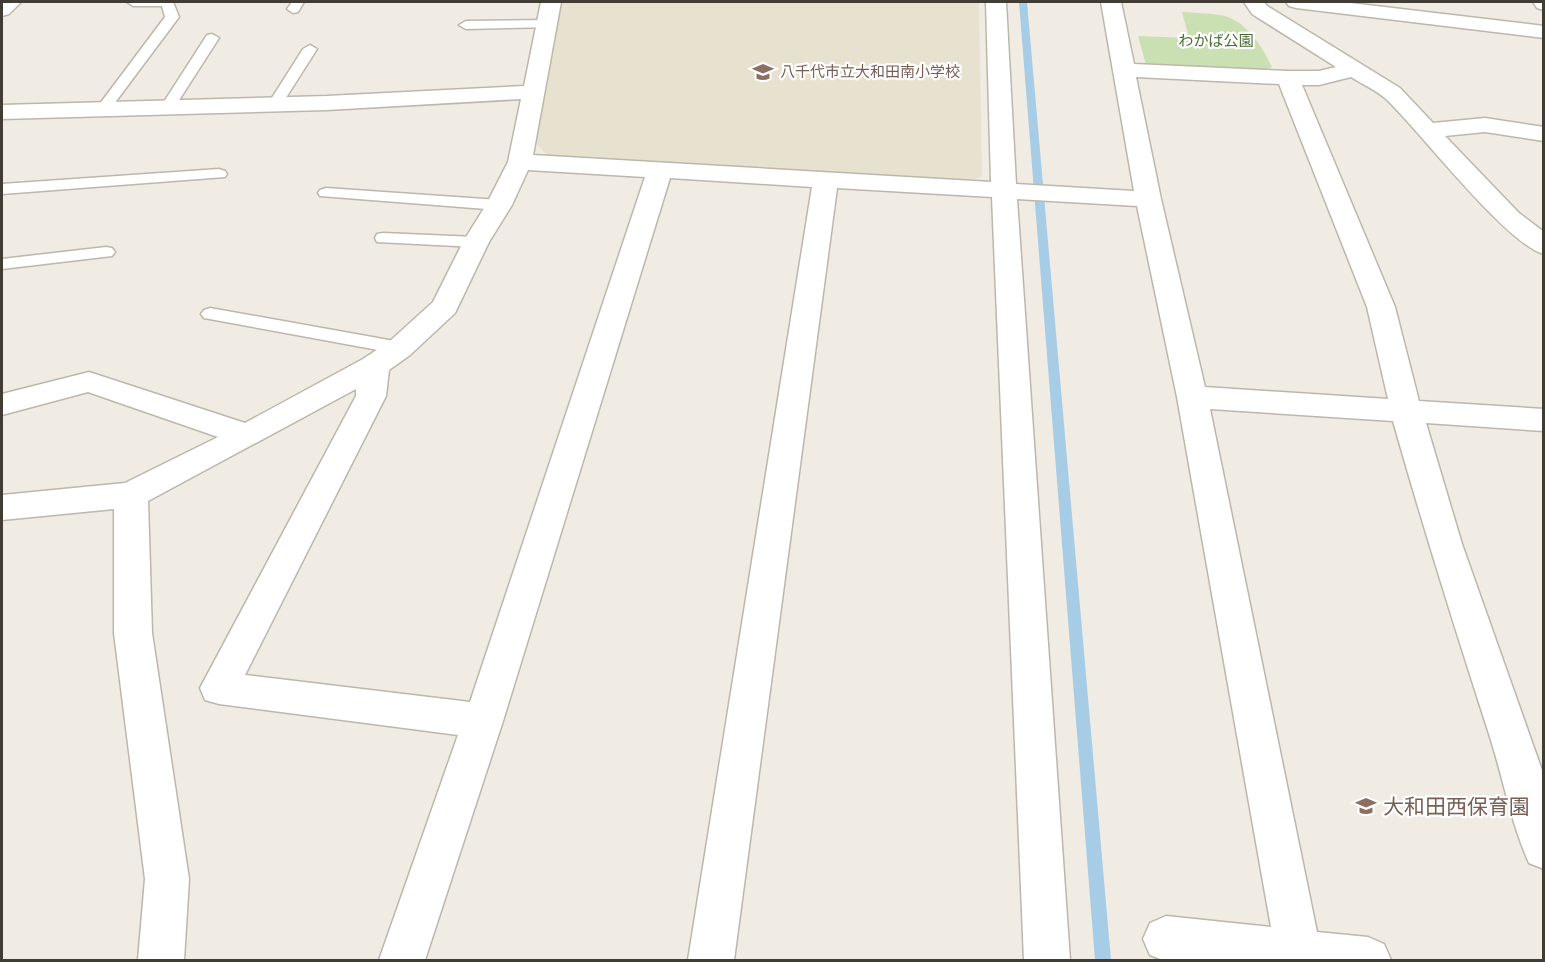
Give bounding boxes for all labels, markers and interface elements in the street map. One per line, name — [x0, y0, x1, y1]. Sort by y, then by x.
park label: わかば公園 — [1178, 32, 1254, 50]
school or university icon: 八千代市立大和田南小学校 — [751, 60, 775, 84]
place label: 八千代市立大和田南小学校 — [780, 63, 960, 81]
school or university icon: 大和田西保育園 — [1354, 794, 1378, 818]
place label: 大和田西保育園 — [1383, 794, 1530, 819]

